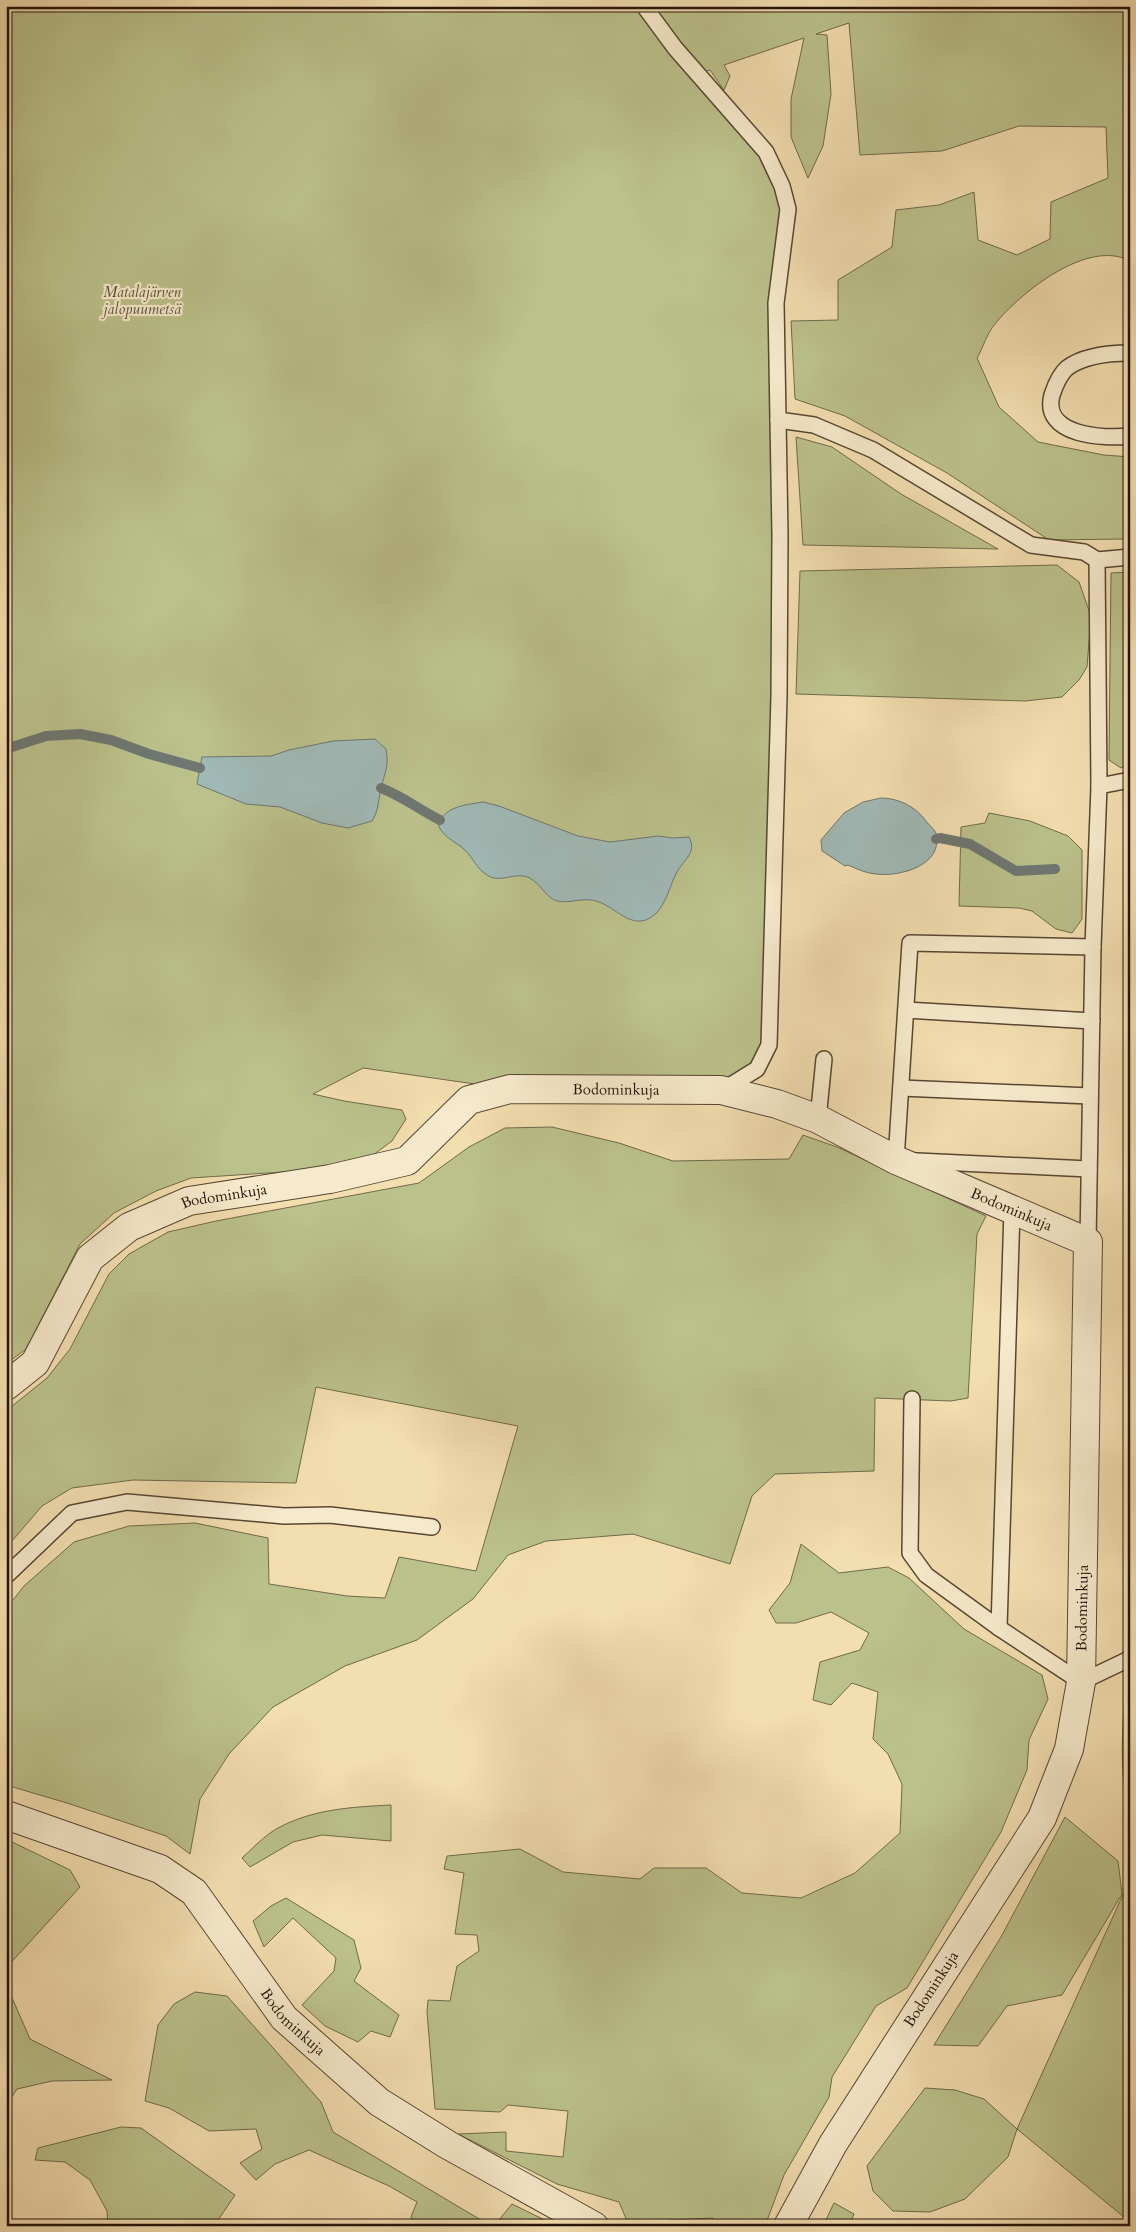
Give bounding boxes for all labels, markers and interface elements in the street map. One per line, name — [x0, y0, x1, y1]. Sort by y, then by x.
park label: Matalajärven jalopuumetsä — [100, 282, 182, 319]
street label: Bodominkuja — [573, 1079, 660, 1100]
street label: Bodominkuja — [178, 1179, 269, 1213]
street label: Bodominkuja — [968, 1183, 1056, 1236]
street label: Bodominkuja — [1071, 1564, 1093, 1652]
street label: Bodominkuja — [899, 1947, 963, 2031]
street label: Bodominkuja — [256, 1984, 330, 2060]

